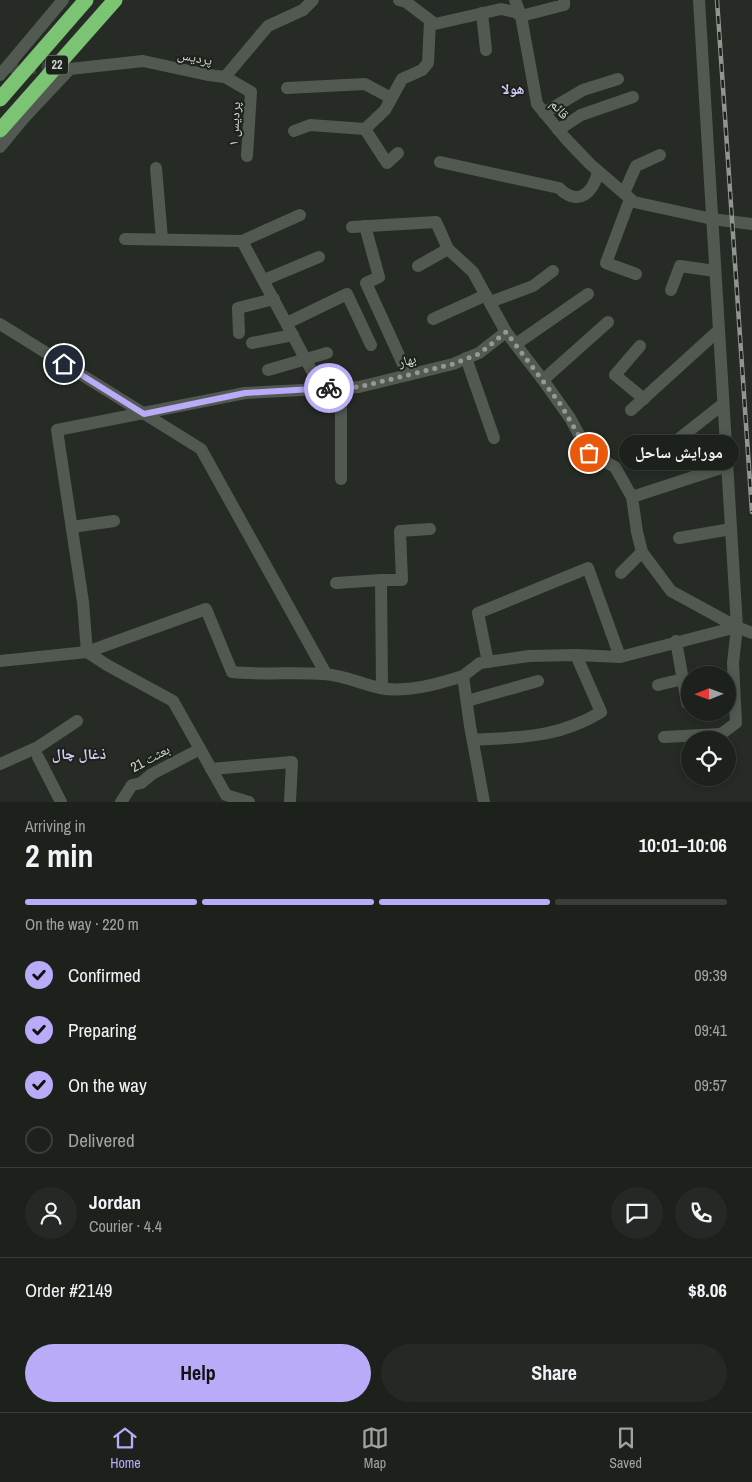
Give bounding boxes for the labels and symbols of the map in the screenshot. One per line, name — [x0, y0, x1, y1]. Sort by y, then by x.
street label: پرديس — [176, 45, 214, 69]
road number: 22 — [46, 56, 68, 74]
district label: هولا — [501, 78, 525, 99]
street label: قائم — [546, 95, 574, 123]
street label: پرديس ۱ — [224, 101, 244, 147]
pin — [43, 343, 85, 385]
street label: بهار — [395, 349, 418, 371]
courier — [304, 363, 354, 413]
pin — [568, 432, 610, 474]
callout: مورایش ساحل — [619, 436, 739, 470]
north arrow — [681, 666, 736, 721]
street label: بعثت 21 — [127, 740, 173, 776]
district label: ذغال چال — [52, 743, 106, 764]

